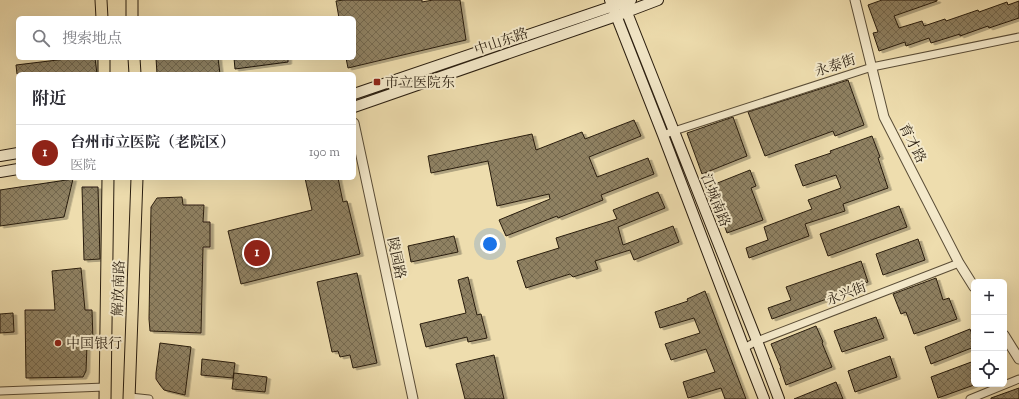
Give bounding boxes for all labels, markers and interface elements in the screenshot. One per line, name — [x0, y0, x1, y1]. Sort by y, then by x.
search box — [16, 16, 356, 60]
street label: 中山东路 — [472, 24, 531, 61]
icon: search — [30, 27, 52, 49]
text: 搜索地点 — [62, 29, 122, 50]
street label: 永泰街 — [813, 51, 859, 83]
place label: 市立医院东 — [385, 74, 455, 94]
marker: 市立医院东 — [372, 77, 382, 87]
text: 附近 — [32, 88, 66, 112]
street label: 育才路 — [893, 121, 930, 167]
text: 台州市立医院（老院区） — [70, 133, 235, 154]
text: 1 — [43, 144, 47, 162]
text: 190 m — [309, 144, 340, 162]
text: 医院 — [70, 157, 96, 175]
street label: 江城南路 — [694, 171, 734, 230]
your location — [480, 234, 500, 254]
street label: 陵园路 — [381, 236, 409, 281]
pin: 1 — [244, 238, 270, 268]
street label: 解放南路 — [109, 260, 131, 316]
street label: 永兴街 — [824, 278, 870, 312]
map controls — [971, 279, 1007, 387]
button: + — [971, 279, 1007, 315]
button: − — [971, 315, 1007, 351]
place label: 中国银行 — [66, 335, 122, 355]
marker: 中国银行 — [53, 338, 63, 348]
button: locate — [971, 351, 1007, 387]

